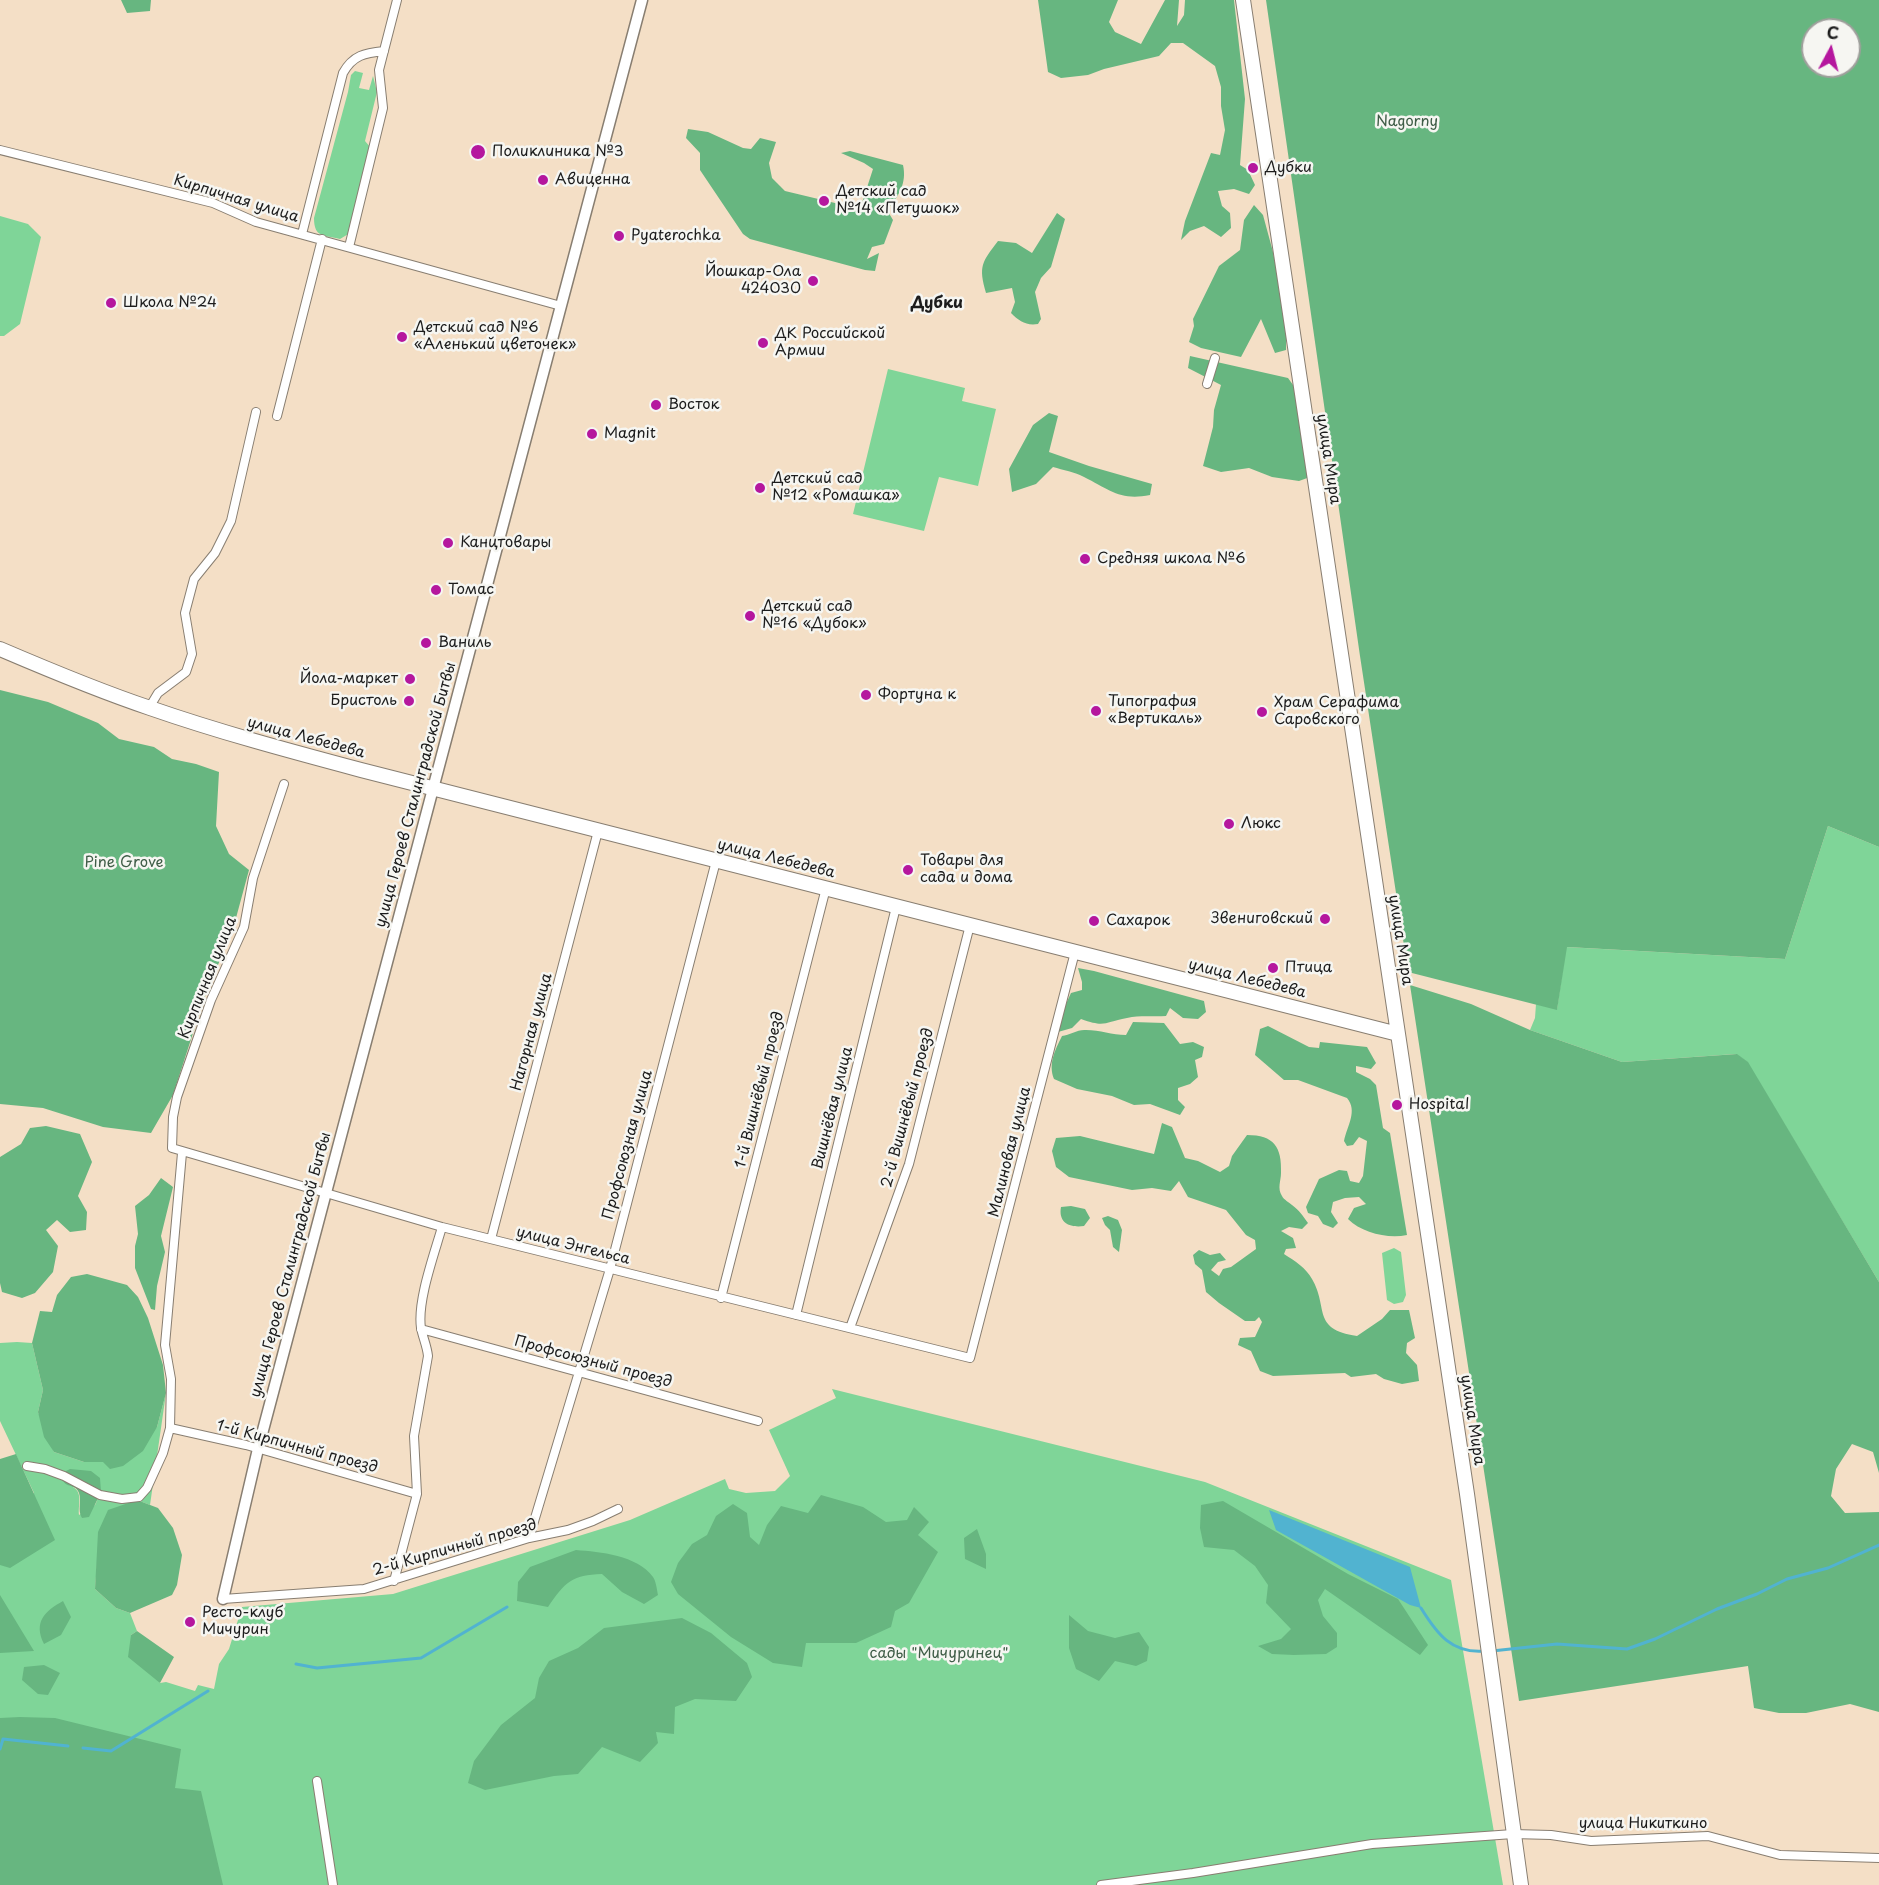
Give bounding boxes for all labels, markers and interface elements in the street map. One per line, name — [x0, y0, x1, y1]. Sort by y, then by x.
north arrow — [1801, 18, 1861, 78]
text: С — [1826, 19, 1840, 45]
park label: Nagorny — [1376, 113, 1438, 131]
marker: Поликлиника №3 — [469, 143, 487, 161]
place label: Поликлиника №3 — [492, 143, 624, 161]
place label: Дубки — [1265, 159, 1312, 177]
marker: Дубки — [1246, 161, 1260, 175]
street label: Кирпичная улица — [171, 171, 301, 227]
place label: Авиценна — [555, 171, 630, 189]
marker: Авиценна — [536, 173, 550, 187]
place label: Детский сад №14 «Петушок» — [836, 183, 960, 218]
marker: Детский сад №14 «Петушок» — [817, 194, 831, 208]
place label: Pyaterochka — [631, 227, 720, 245]
marker: Pyaterochka — [612, 229, 626, 243]
place label: Йошкар-Ола 424030 — [705, 263, 801, 298]
marker: Йошкар-Ола 424030 — [806, 274, 820, 288]
place label: Школа №24 — [123, 294, 217, 312]
district label: Дубки — [911, 294, 963, 314]
marker: Школа №24 — [104, 296, 118, 310]
place label: Детский сад №6 «Аленький цветочек» — [414, 319, 576, 354]
place label: ДК Российской Армии — [775, 325, 885, 360]
marker: Детский сад №6 «Аленький цветочек» — [395, 330, 409, 344]
marker: ДК Российской Армии — [756, 336, 770, 350]
place label: Восток — [668, 396, 719, 414]
marker: Восток — [649, 398, 663, 412]
street label: улица Мира — [1312, 413, 1344, 505]
place label: Magnit — [604, 425, 656, 443]
marker: Magnit — [585, 427, 599, 441]
place label: Детский сад №12 «Ромашка» — [772, 470, 900, 505]
marker: Детский сад №12 «Ромашка» — [753, 481, 767, 495]
place label: Канцтовары — [460, 534, 551, 552]
marker: Канцтовары — [441, 536, 455, 550]
place label: Средняя школа №6 — [1097, 550, 1246, 568]
marker: Средняя школа №6 — [1078, 552, 1092, 566]
place label: Томас — [448, 581, 494, 599]
marker: Томас — [429, 583, 443, 597]
place label: Детский сад №16 «Дубок» — [762, 598, 866, 633]
marker: Детский сад №16 «Дубок» — [743, 609, 757, 623]
place label: Ваниль — [438, 634, 491, 652]
marker: Ваниль — [419, 636, 433, 650]
street label: улица Героев Сталинградской Битвы — [372, 660, 460, 930]
place label: Йола-маркет — [300, 670, 398, 688]
marker: Йола-маркет — [403, 672, 417, 686]
place label: Фортуна к — [878, 686, 956, 704]
marker: Фортуна к — [859, 688, 873, 702]
place label: Бристоль — [330, 692, 397, 710]
place label: Типография «Вертикаль» — [1108, 693, 1202, 728]
marker: Бристоль — [402, 694, 416, 708]
place label: Храм Серафима Саровского — [1274, 694, 1399, 729]
marker: Типография «Вертикаль» — [1089, 704, 1103, 718]
marker: Храм Серафима Саровского — [1255, 705, 1269, 719]
street label: улица Лебедева — [245, 714, 367, 762]
place label: Люкс — [1241, 815, 1281, 833]
marker: Люкс — [1222, 817, 1236, 831]
street label: улица Лебедева — [715, 836, 837, 882]
place label: Товары для сада и дома — [920, 852, 1013, 887]
park label: Pine Grove — [84, 854, 164, 872]
marker: Товары для сада и дома — [901, 863, 915, 877]
street label: улица Мира — [1384, 894, 1416, 986]
place label: Звениговский — [1211, 910, 1313, 928]
place label: Сахарок — [1106, 912, 1170, 930]
marker: Звениговский — [1318, 912, 1332, 926]
street label: Кирпичная улица — [175, 914, 241, 1042]
marker: Сахарок — [1087, 914, 1101, 928]
street label: улица Лебедева — [1186, 956, 1308, 1002]
place label: Птица — [1285, 959, 1332, 977]
marker: Птица — [1266, 961, 1280, 975]
street label: Нагорная улица — [508, 971, 556, 1093]
street label: 1-й Вишнёвый проезд — [732, 1010, 788, 1170]
street label: 2-й Вишнёвый проезд — [878, 1026, 938, 1190]
street label: Вишнёвая улица — [809, 1045, 857, 1171]
street label: Профсоюзная улица — [599, 1068, 657, 1222]
street label: Малиновая улица — [985, 1085, 1035, 1219]
place label: Hospital — [1409, 1096, 1469, 1114]
marker: Hospital — [1390, 1098, 1404, 1112]
street label: улица Героев Сталинградской Битвы — [247, 1130, 335, 1400]
street label: улица Энгельса — [514, 1223, 632, 1269]
street label: Профсоюзный проезд — [512, 1332, 674, 1392]
street label: улица Мира — [1456, 1374, 1488, 1466]
street label: 1-й Кирпичный проезд — [214, 1417, 380, 1477]
street label: 2-й Кирпичный проезд — [371, 1516, 539, 1580]
place label: Ресто-клуб Мичурин — [202, 1604, 283, 1639]
marker: Ресто-клуб Мичурин — [183, 1615, 197, 1629]
park label: сады "Мичуринец" — [870, 1645, 1008, 1663]
street label: улица Никиткино — [1579, 1815, 1707, 1833]

